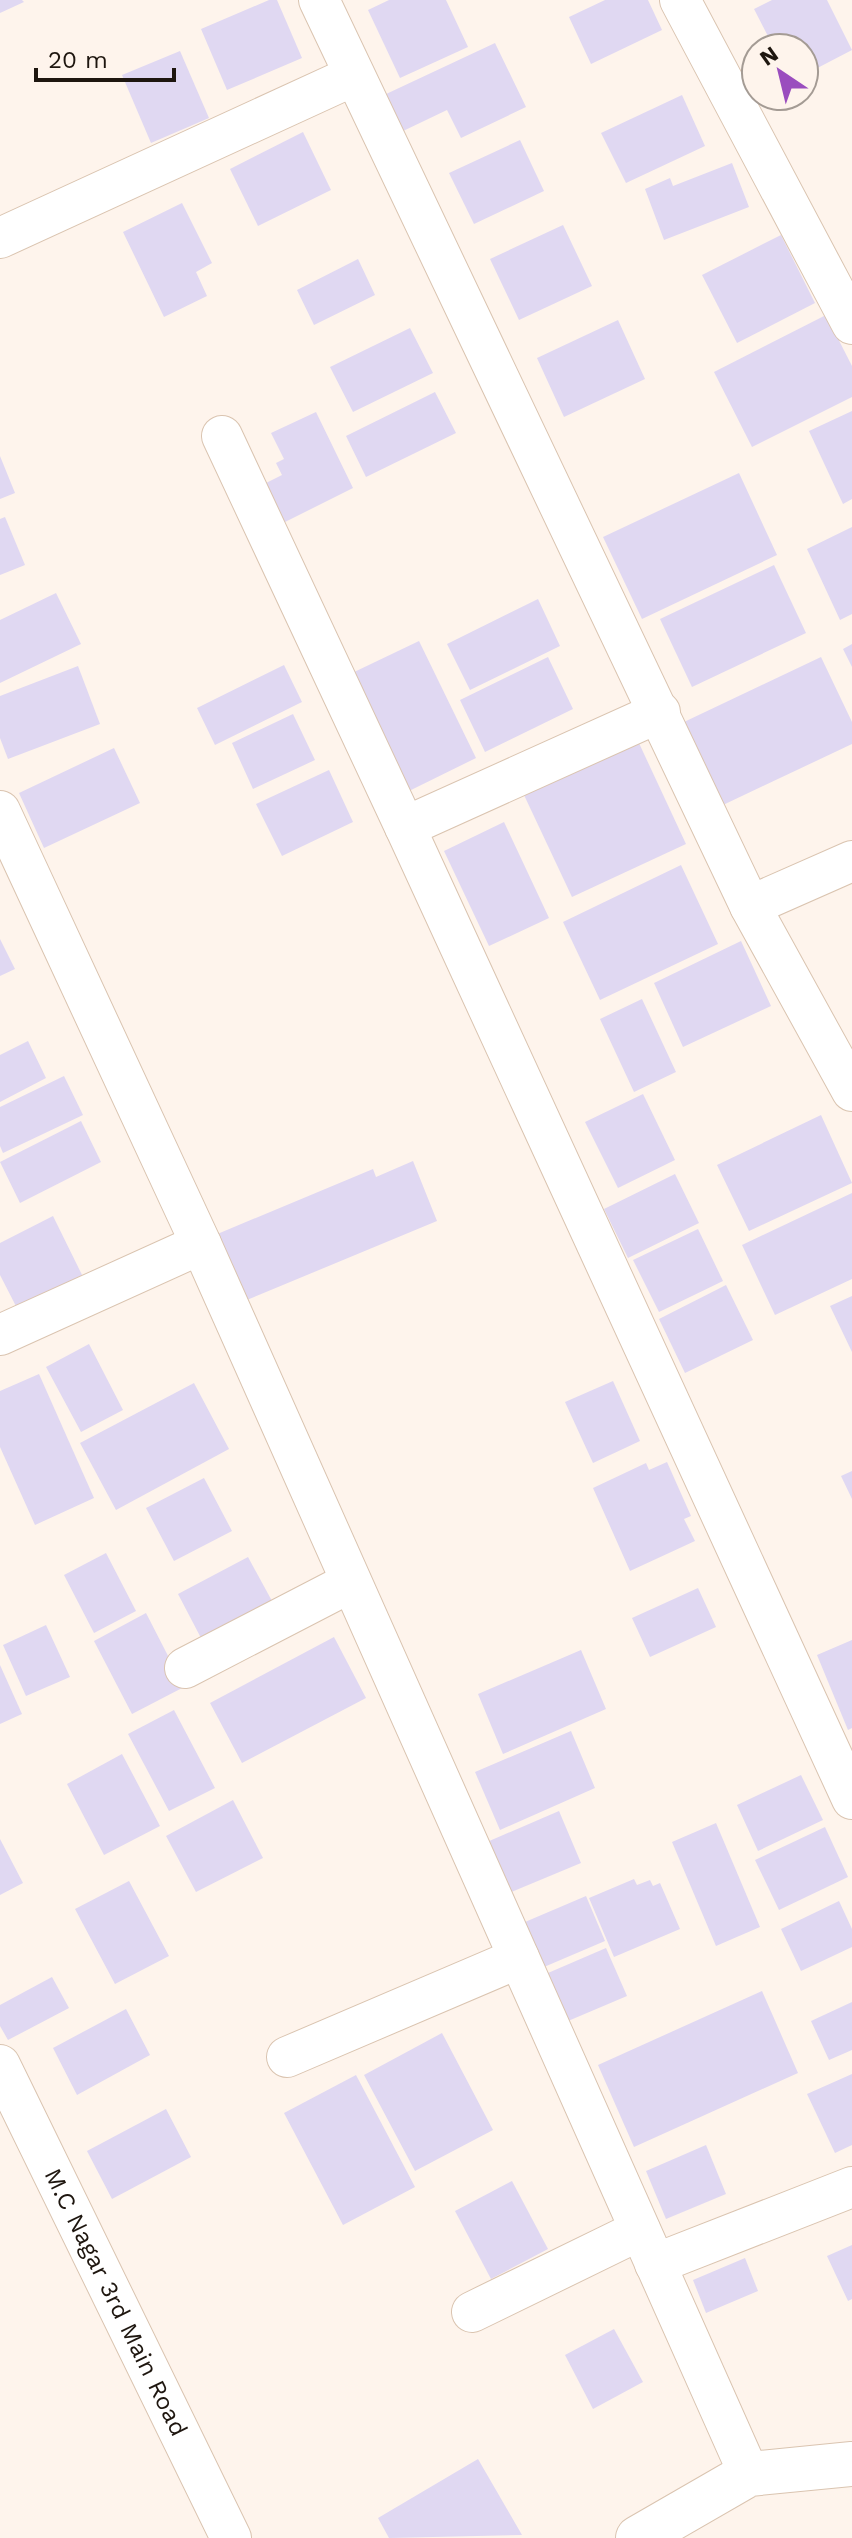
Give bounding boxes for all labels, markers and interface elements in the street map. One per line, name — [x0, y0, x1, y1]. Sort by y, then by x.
scale bar — [36, 32, 174, 82]
north arrow — [740, 32, 820, 112]
text: N — [755, 41, 783, 71]
text: 20 m — [48, 46, 108, 74]
street label: M.C Nagar 3rd Main Road — [39, 2164, 193, 2441]

